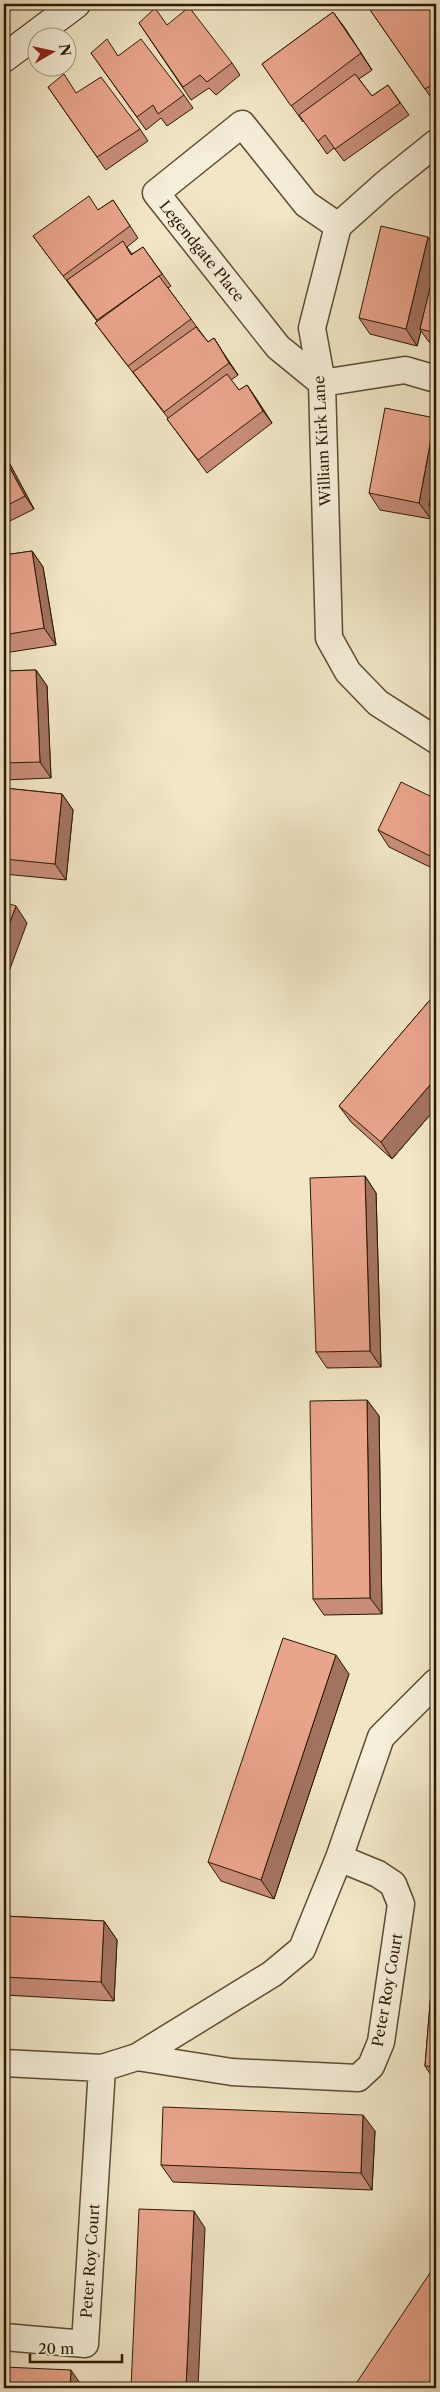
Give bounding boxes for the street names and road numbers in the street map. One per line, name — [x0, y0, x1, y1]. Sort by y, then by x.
street label: Legendgate Place — [155, 196, 249, 306]
street label: William Kirk Lane — [309, 375, 335, 508]
street label: Peter Roy Court — [368, 1931, 406, 2048]
street label: Peter Roy Court — [77, 2202, 104, 2319]

